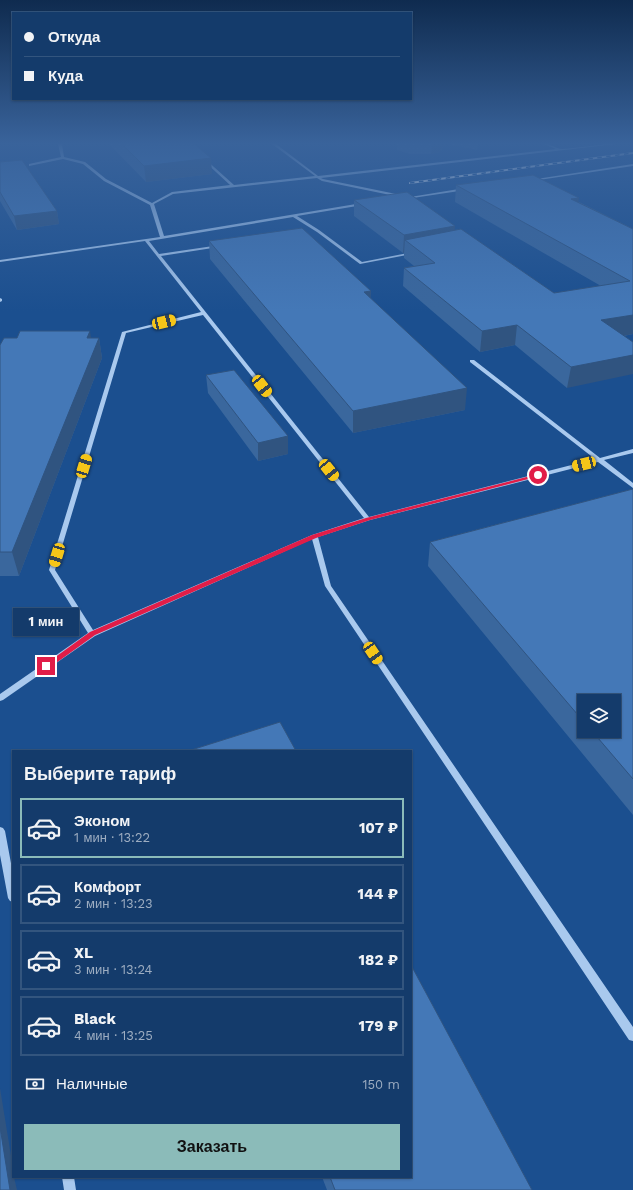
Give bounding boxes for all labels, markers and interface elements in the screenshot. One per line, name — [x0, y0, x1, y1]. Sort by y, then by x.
text: Откуда — [48, 28, 100, 46]
text: Куда — [48, 67, 83, 85]
car — [151, 313, 177, 331]
car — [250, 373, 274, 399]
car — [75, 453, 93, 479]
car — [571, 455, 597, 473]
car — [317, 457, 341, 483]
route start — [529, 466, 547, 484]
car — [48, 542, 66, 568]
callout: 1 мин — [13, 608, 79, 636]
text: 1 мин — [29, 614, 63, 629]
car — [361, 640, 385, 666]
route end — [37, 657, 55, 675]
map controls — [577, 694, 621, 738]
button: layers — [577, 694, 621, 738]
text: Выберите тариф — [24, 763, 176, 784]
icon: car — [26, 810, 62, 846]
text: Эконом — [74, 812, 130, 830]
text: 107 ₽ — [359, 819, 398, 837]
text: 1 мин · 13:22 — [74, 830, 150, 845]
icon: car — [26, 876, 62, 912]
text: Комфорт — [74, 878, 141, 896]
text: 144 ₽ — [358, 885, 398, 903]
text: 2 мин · 13:23 — [74, 896, 153, 911]
icon: car — [26, 942, 62, 978]
text: XL — [74, 944, 93, 962]
text: 182 ₽ — [359, 951, 398, 969]
text: 3 мин · 13:24 — [74, 962, 153, 977]
icon: car — [26, 1008, 62, 1044]
text: Black — [74, 1010, 116, 1028]
text: 179 ₽ — [359, 1017, 398, 1035]
text: 4 мин · 13:25 — [74, 1028, 153, 1043]
icon: cash — [24, 1073, 46, 1095]
text: Наличные — [56, 1075, 128, 1093]
text: 150 m — [362, 1077, 400, 1092]
button: Заказать — [24, 1124, 400, 1170]

